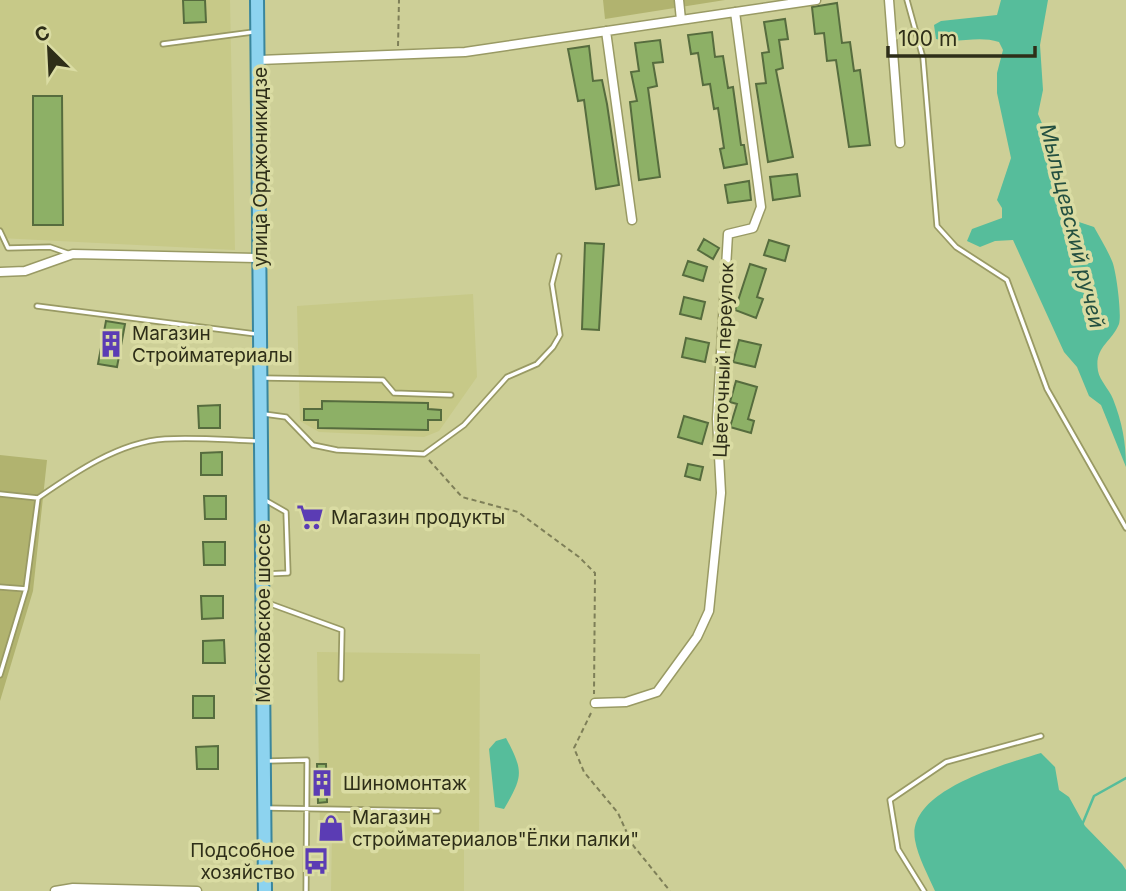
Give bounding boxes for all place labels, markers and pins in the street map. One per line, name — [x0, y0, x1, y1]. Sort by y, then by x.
place label: Магазин Стройматериалы — [132, 322, 293, 367]
building icon: Магазин Стройматериалы — [96, 329, 126, 359]
supermarket icon: Магазин продукты — [295, 502, 325, 532]
place label: Магазин продукты — [331, 506, 505, 529]
building icon: Шиномонтаж — [307, 768, 337, 798]
place label: Шиномонтаж — [343, 772, 467, 795]
place label: Магазин стройматериалов"Ёлки палки" — [352, 806, 639, 851]
shop icon: Магазин стройматериалов"Ёлки палки" — [316, 813, 346, 843]
place label: Подсобное хозяйство — [190, 839, 295, 884]
bus stop icon: Подсобное хозяйство — [301, 846, 331, 876]

